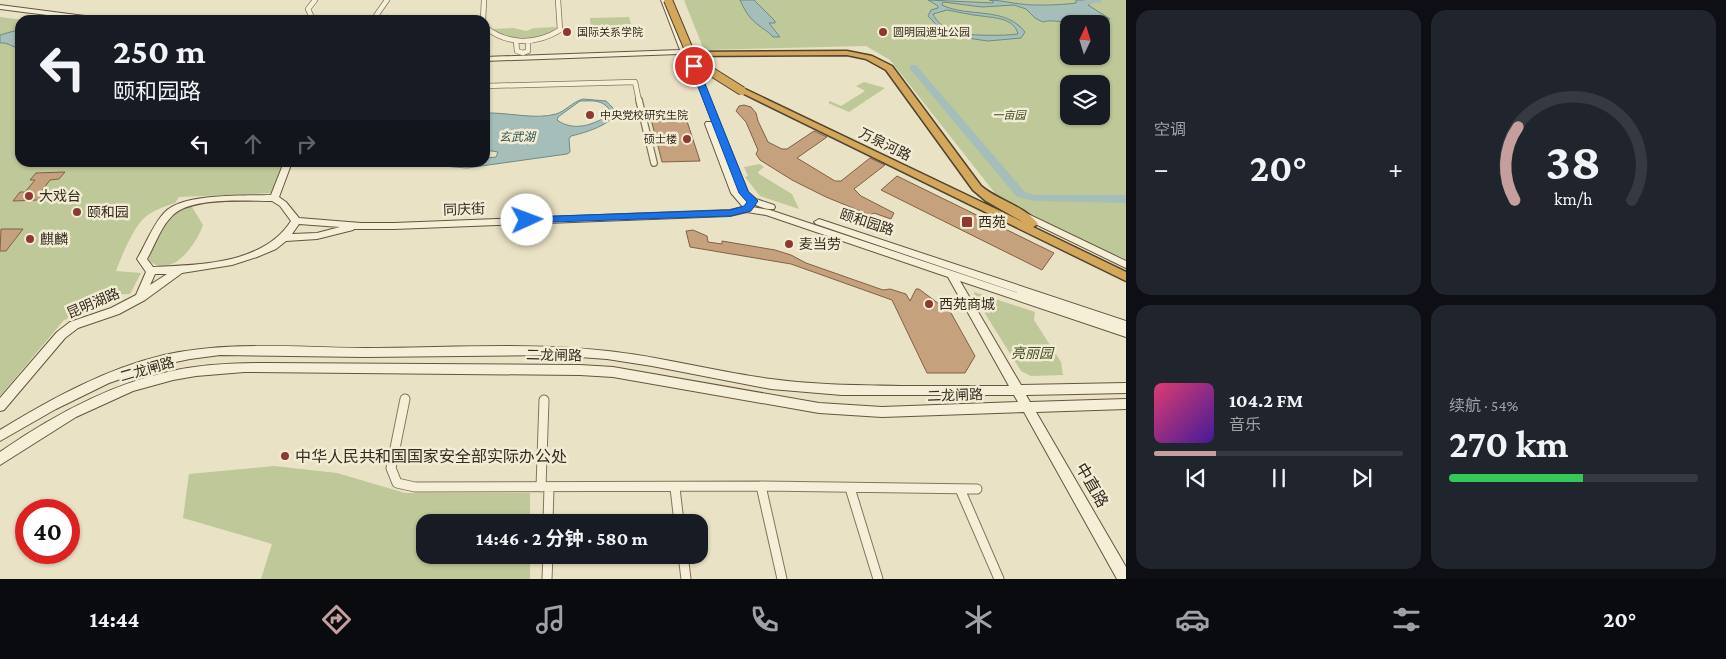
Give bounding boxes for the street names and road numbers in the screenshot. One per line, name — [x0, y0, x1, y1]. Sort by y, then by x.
street label: 万泉河路 — [856, 125, 914, 163]
street label: 同庆街 — [443, 200, 485, 218]
street label: 颐和园路 — [838, 206, 896, 238]
street label: 昆明湖路 — [64, 285, 122, 321]
street label: 二龙闸路 — [526, 347, 582, 363]
street label: 二龙闸路 — [118, 354, 176, 384]
street label: 二龙闸路 — [927, 386, 983, 404]
street label: 中直路 — [1073, 460, 1111, 510]

